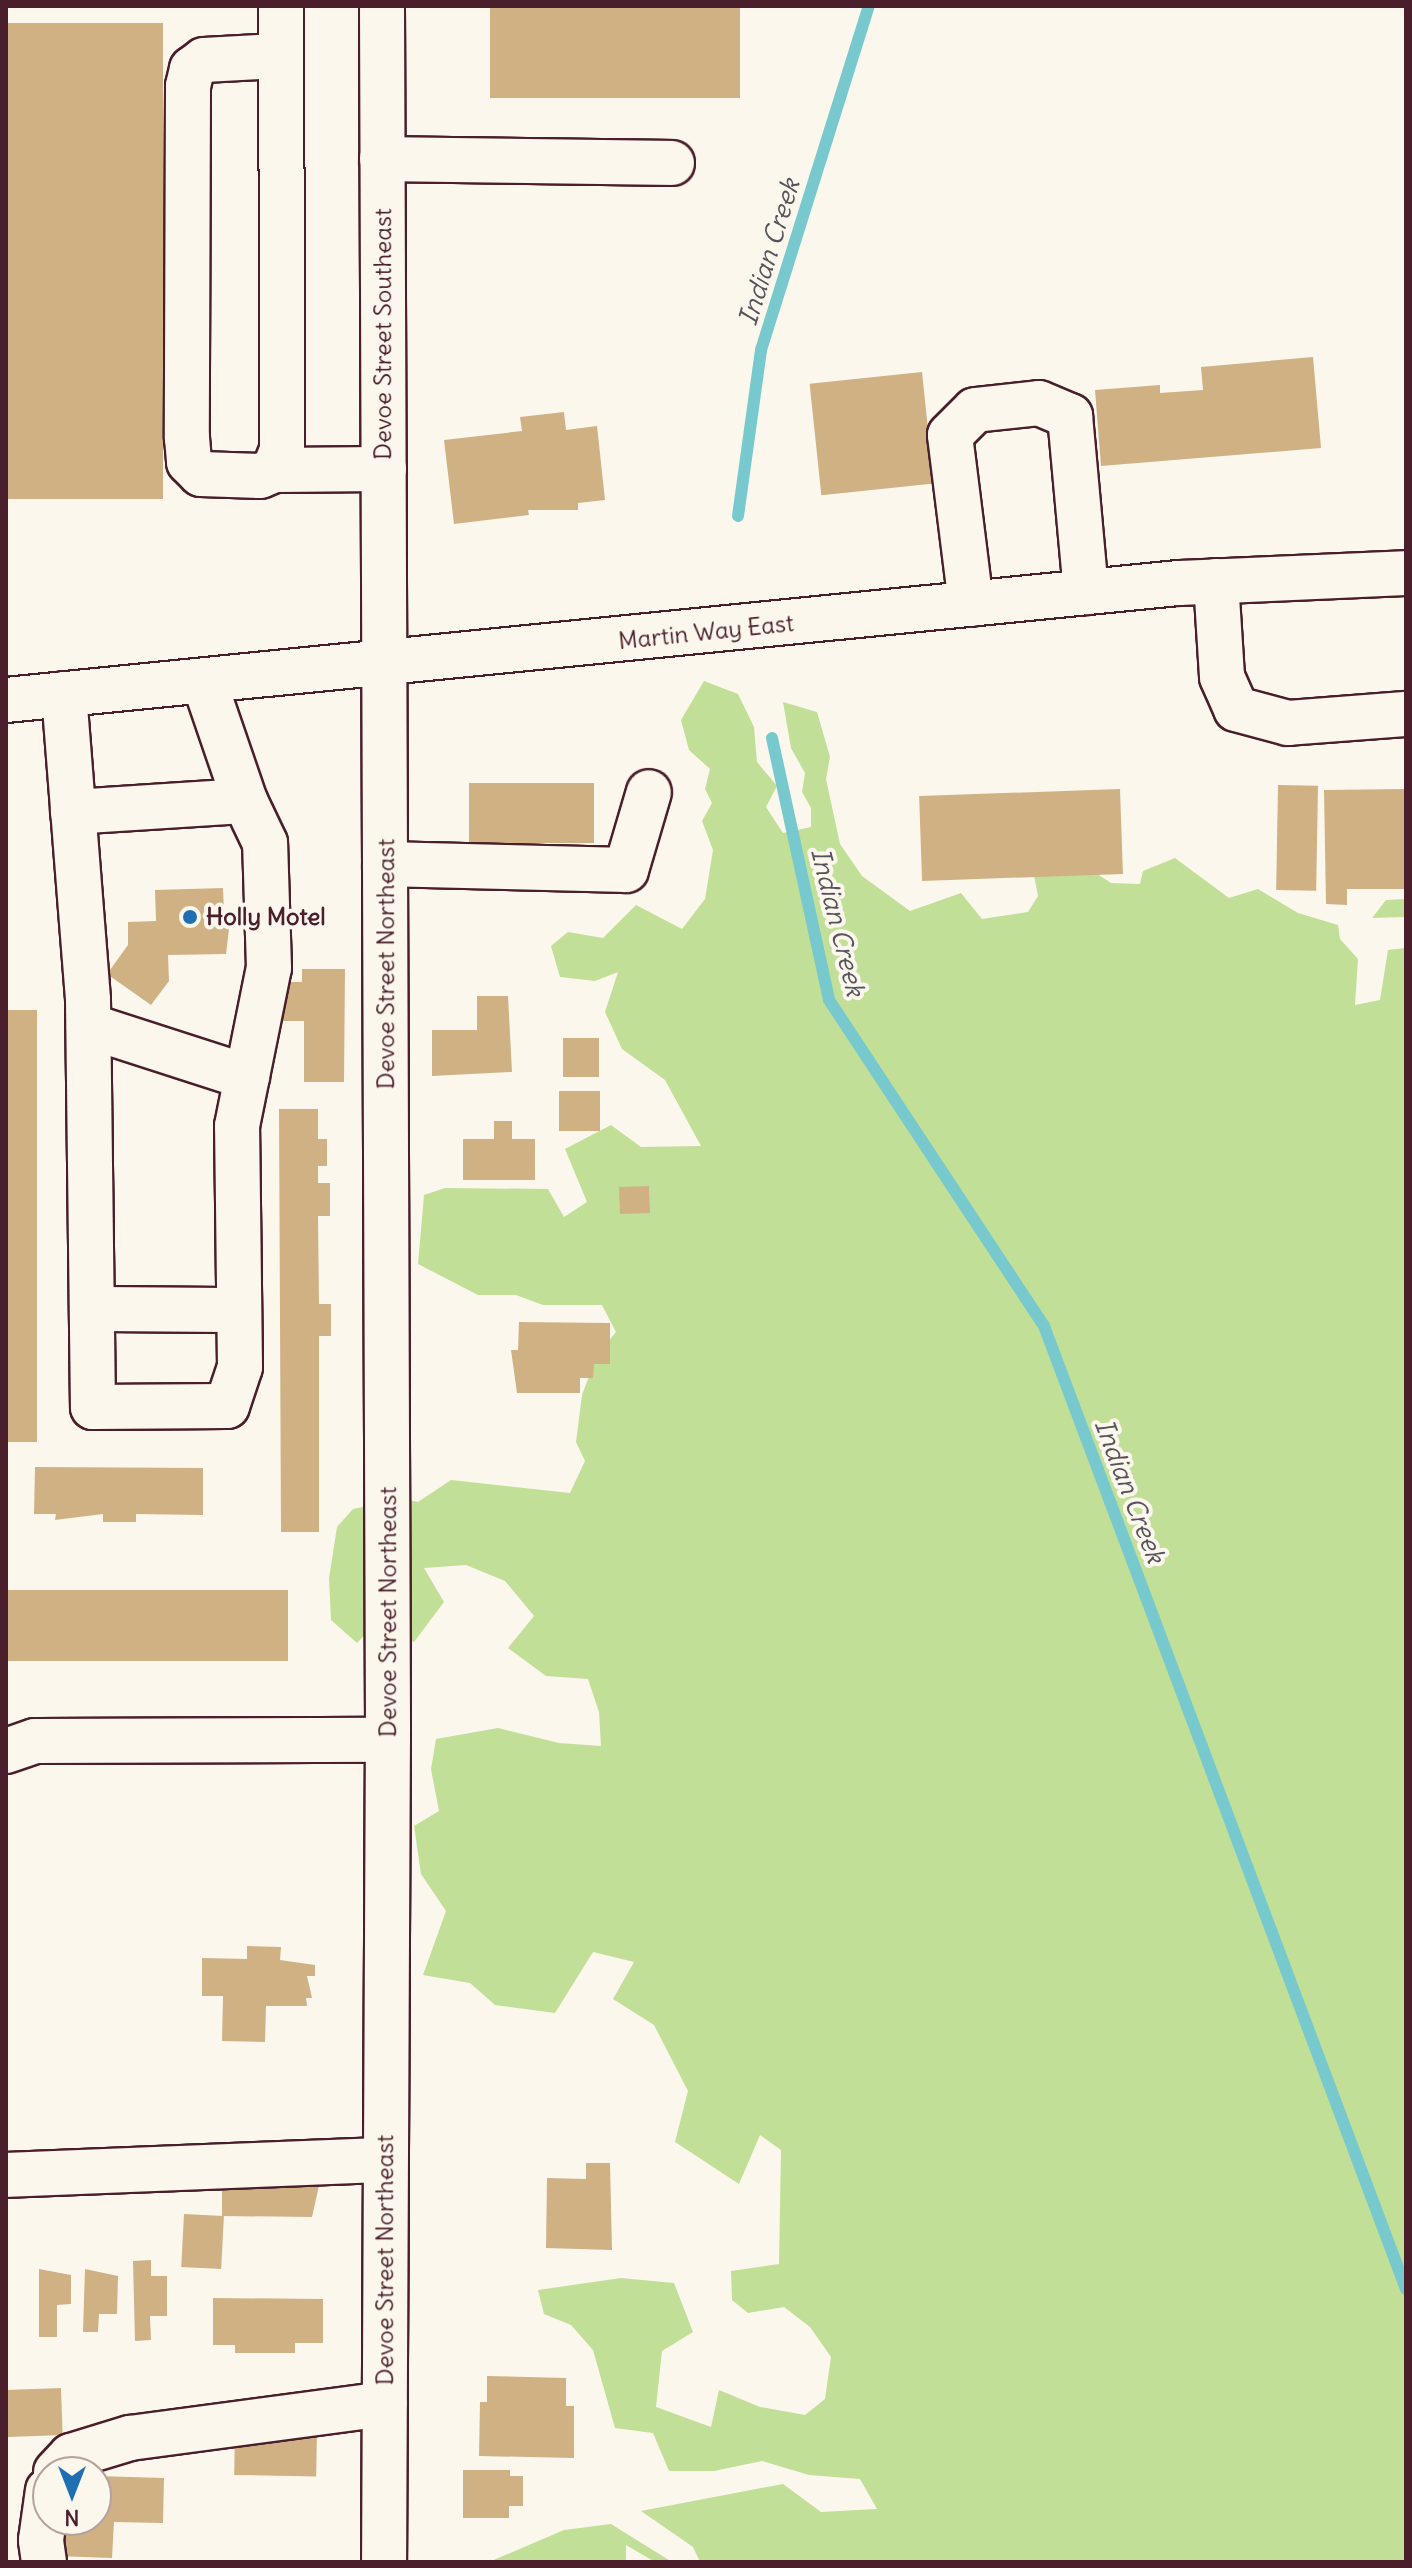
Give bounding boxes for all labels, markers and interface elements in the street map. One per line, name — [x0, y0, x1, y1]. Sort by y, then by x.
water label: Indian Creek — [732, 175, 806, 329]
street label: Devoe Street Southeast — [369, 208, 397, 460]
street label: Martin Way East — [617, 608, 795, 656]
street label: Devoe Street Northeast — [372, 839, 400, 1089]
water label: Indian Creek — [805, 845, 871, 999]
place label: Holly Motel — [206, 903, 326, 931]
marker: Holly Motel — [181, 908, 199, 926]
water label: Indian Creek — [1088, 1415, 1172, 1567]
street label: Devoe Street Northeast — [374, 1487, 402, 1737]
street label: Devoe Street Northeast — [371, 2135, 399, 2385]
north arrow — [32, 2456, 112, 2536]
text: N — [64, 2504, 80, 2532]

